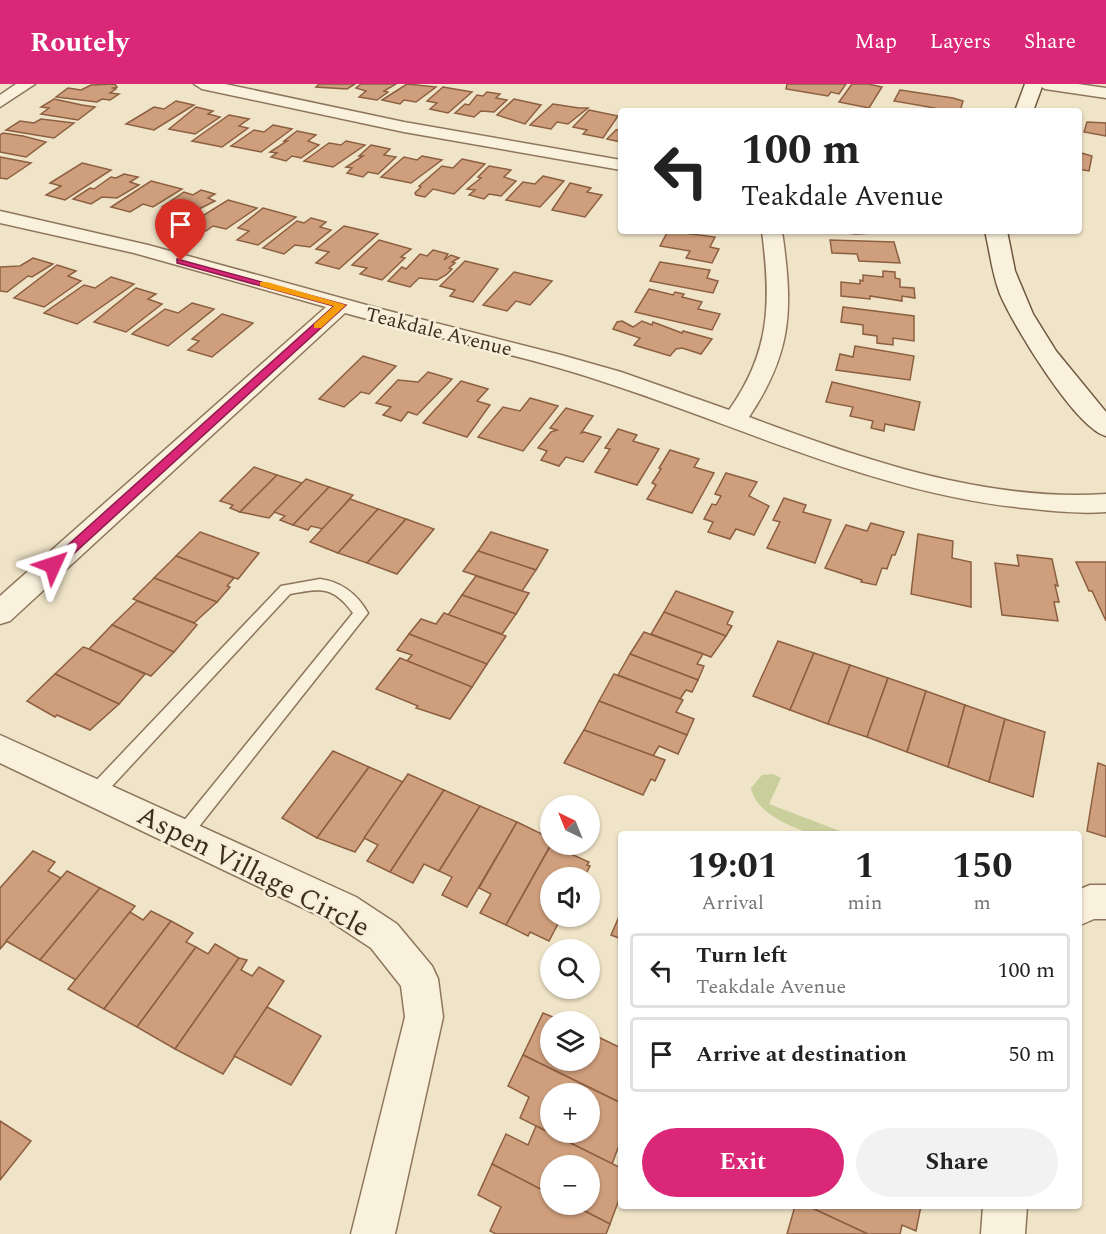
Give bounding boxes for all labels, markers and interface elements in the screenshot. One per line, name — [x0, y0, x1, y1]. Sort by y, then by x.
text: Routely — [30, 21, 129, 64]
text: Map — [855, 26, 897, 58]
text: Layers — [930, 26, 991, 58]
text: Share — [1024, 26, 1076, 58]
text: 100 m — [741, 119, 860, 182]
icon: left — [642, 132, 720, 210]
text: Teakdale Avenue — [741, 176, 944, 218]
pin — [155, 199, 206, 261]
icon: arrive — [164, 208, 197, 241]
street label: Teakdale Avenue — [362, 299, 515, 365]
position arrow — [21, 533, 85, 597]
street label: Aspen Village Circle — [129, 794, 377, 949]
north arrow — [540, 795, 600, 855]
map controls — [540, 795, 600, 1215]
text: 19:01 — [687, 839, 778, 894]
text: 1 — [855, 839, 875, 894]
text: 150 — [952, 839, 1012, 894]
button: sound — [540, 867, 600, 927]
text: Arrival — [702, 888, 764, 918]
text: min — [847, 888, 882, 918]
text: m — [974, 888, 991, 918]
button: search — [540, 939, 600, 999]
text: Turn left — [696, 939, 788, 972]
icon: left — [645, 954, 678, 987]
text: 100 m — [998, 954, 1055, 987]
text: Teakdale Avenue — [696, 972, 846, 1002]
button: layers — [540, 1011, 600, 1071]
icon: arrive — [645, 1038, 678, 1071]
text: Arrive at destination — [696, 1038, 907, 1071]
text: 50 m — [1009, 1038, 1055, 1071]
button: + — [540, 1083, 600, 1143]
button: Exit — [642, 1128, 844, 1197]
button: Share — [856, 1128, 1058, 1197]
button: − — [540, 1155, 600, 1215]

